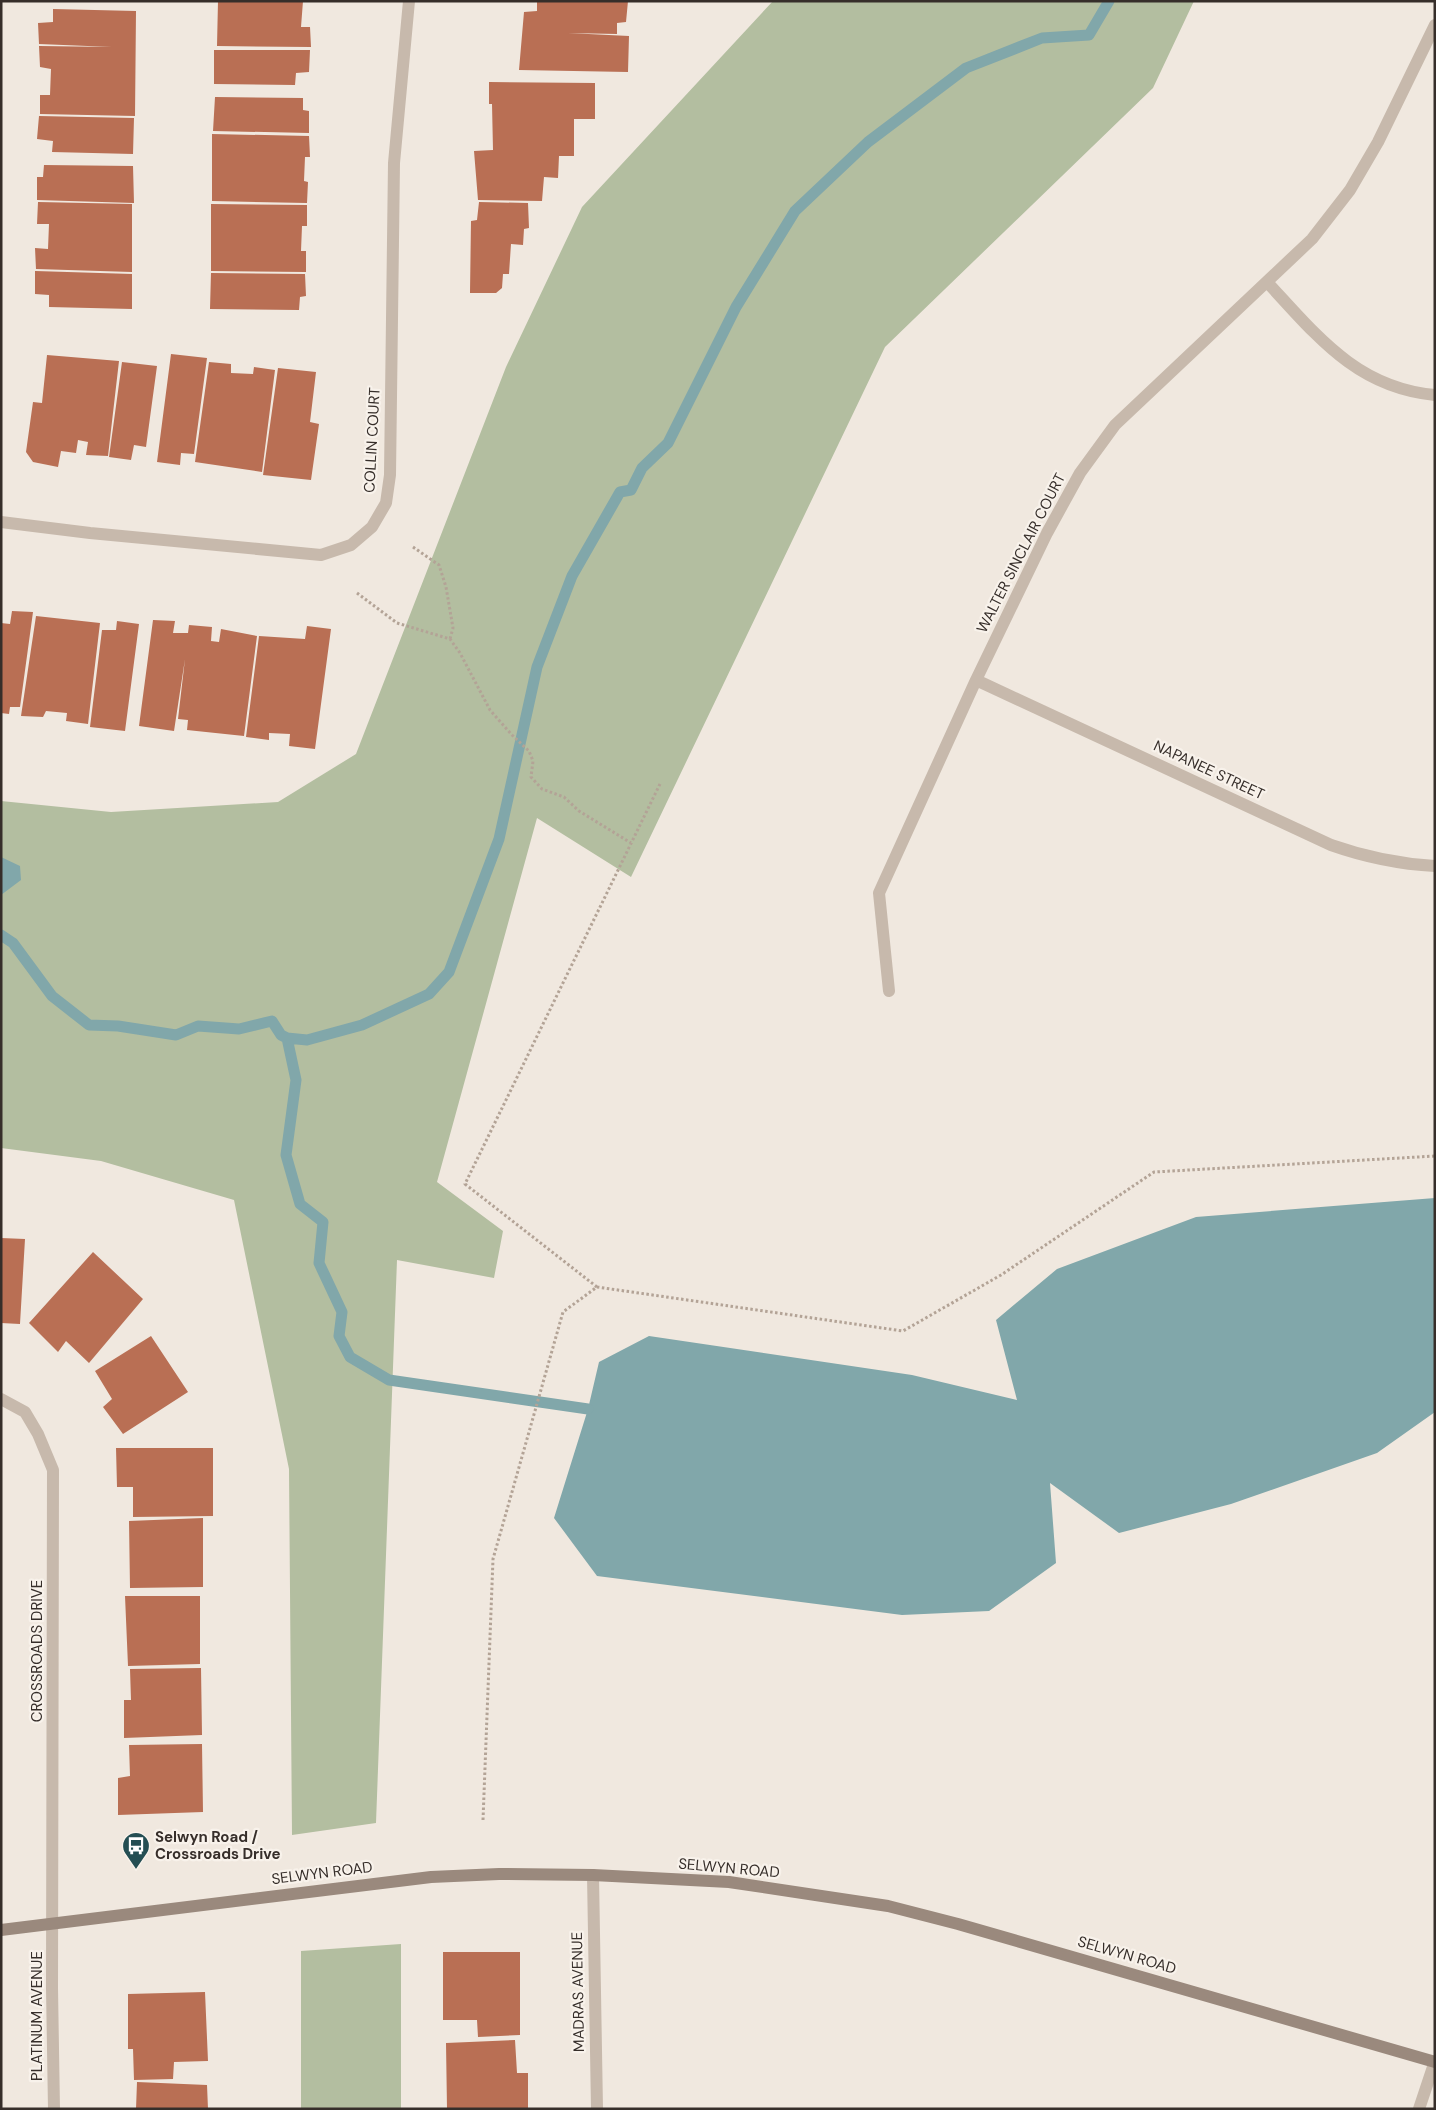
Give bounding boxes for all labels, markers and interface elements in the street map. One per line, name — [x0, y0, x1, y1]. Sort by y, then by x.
street label: COLLIN COURT — [359, 387, 385, 493]
street label: WALTER SINCLAIR COURT — [972, 470, 1070, 636]
street label: NAPANEE STREET — [1150, 736, 1268, 804]
street label: CROSSROADS DRIVE — [27, 1580, 47, 1722]
place label: Selwyn Road / Crossroads Drive — [155, 1827, 281, 1864]
bus stop icon: Selwyn Road / Crossroads Drive — [121, 1831, 151, 1870]
street label: SELWYN ROAD — [677, 1854, 781, 1882]
street label: SELWYN ROAD — [270, 1857, 374, 1889]
street label: SELWYN ROAD — [1075, 1931, 1179, 1979]
street label: MADRAS AVENUE — [567, 1932, 589, 2052]
street label: PLATINUM AVENUE — [27, 1951, 47, 2081]

